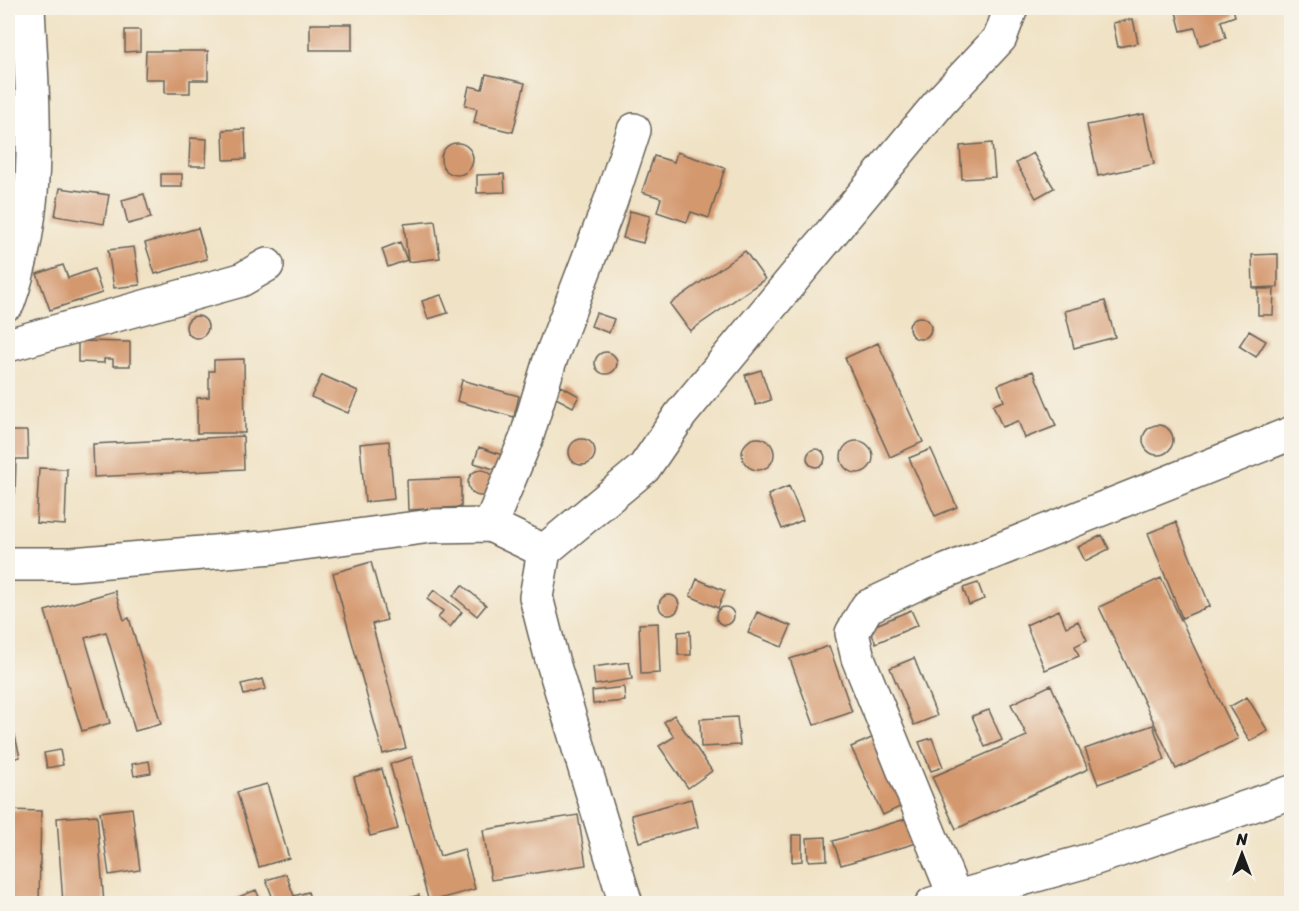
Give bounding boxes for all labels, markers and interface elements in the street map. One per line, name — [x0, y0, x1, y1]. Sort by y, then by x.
north arrow — [1212, 824, 1272, 884]
text: N — [1235, 825, 1248, 854]

